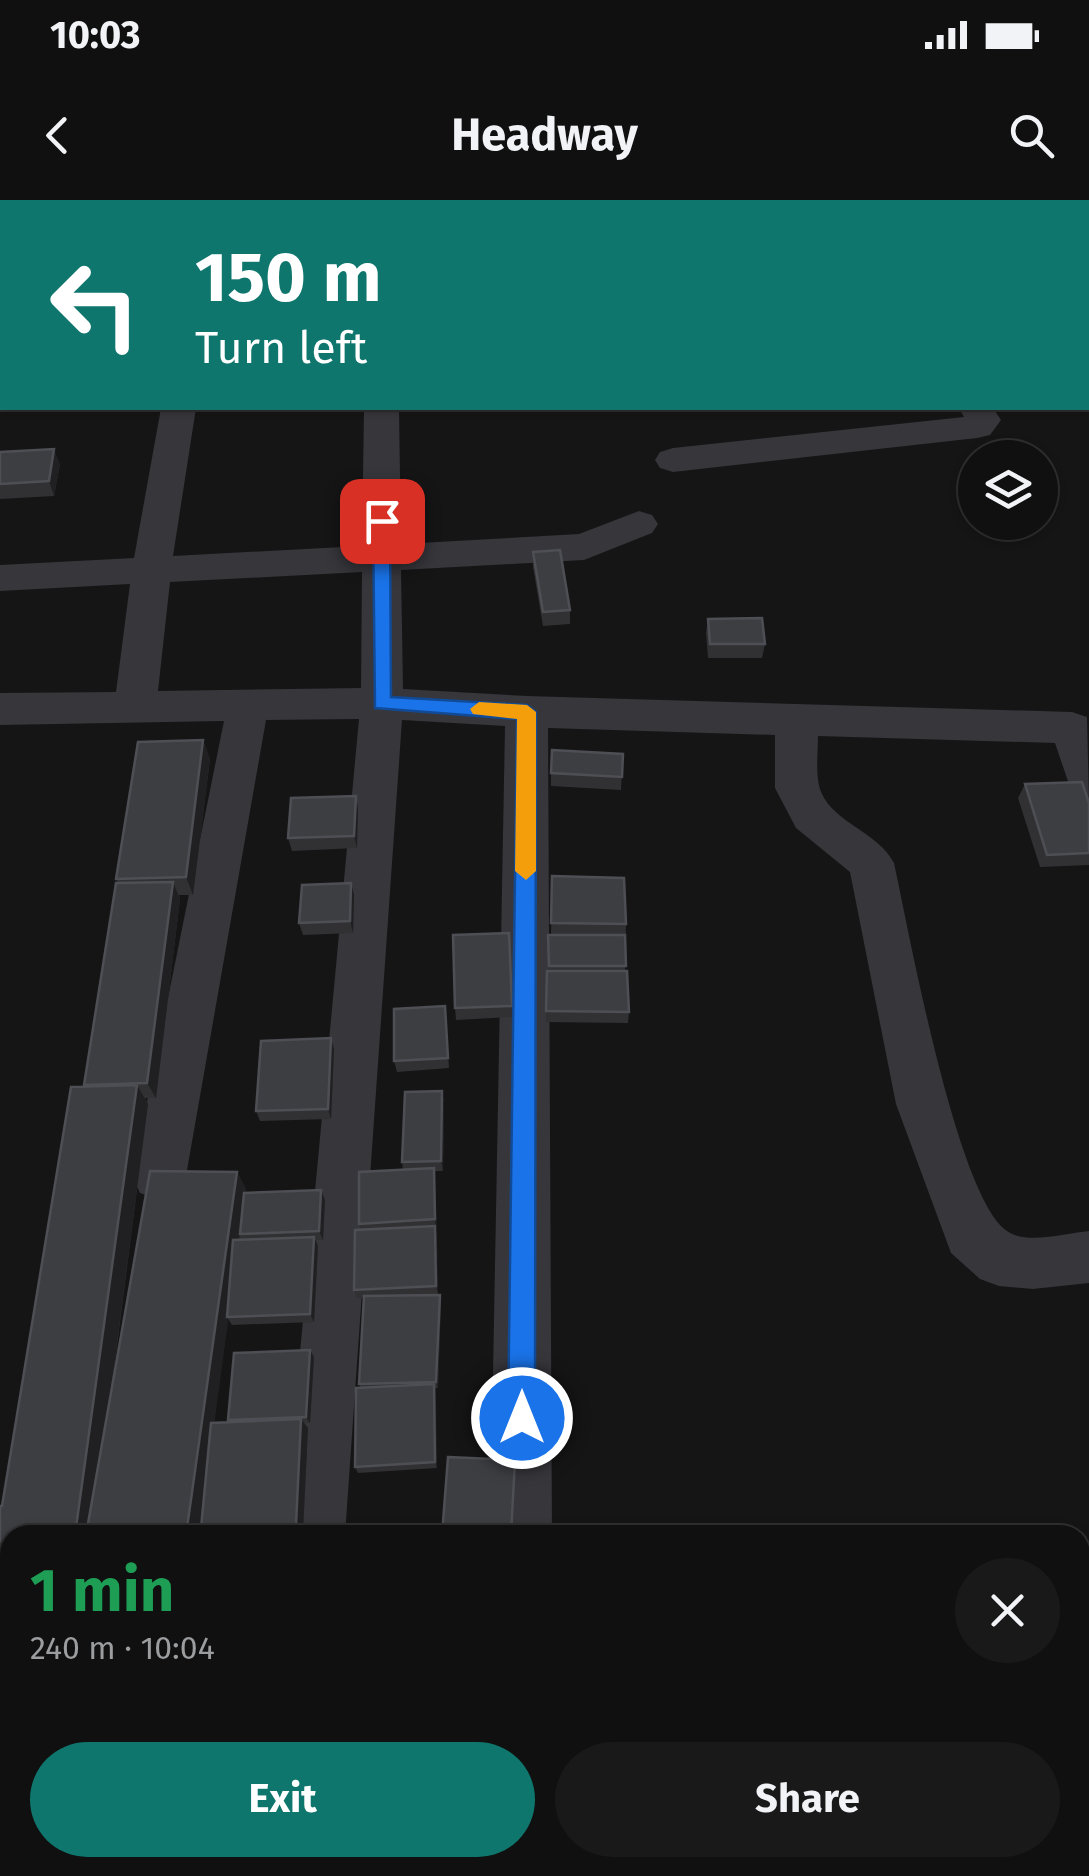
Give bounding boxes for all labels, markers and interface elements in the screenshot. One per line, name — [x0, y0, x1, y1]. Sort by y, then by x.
text: 10:03 — [50, 12, 141, 58]
icon: back — [30, 108, 85, 163]
text: Headway — [451, 108, 638, 162]
icon: search — [1004, 108, 1059, 163]
text: 150 m — [195, 236, 382, 320]
icon: left — [30, 240, 160, 370]
text: Turn left — [195, 321, 367, 375]
map controls — [958, 440, 1058, 540]
button: layers — [958, 440, 1058, 540]
pin — [340, 479, 425, 564]
icon: arrive — [355, 494, 410, 549]
position arrow — [470, 1366, 574, 1470]
text: 1 min — [30, 1555, 174, 1627]
button: close — [955, 1558, 1060, 1663]
text: 240 m · 10:04 — [30, 1629, 215, 1667]
button: Exit — [30, 1742, 535, 1857]
button: Share — [555, 1742, 1060, 1857]

